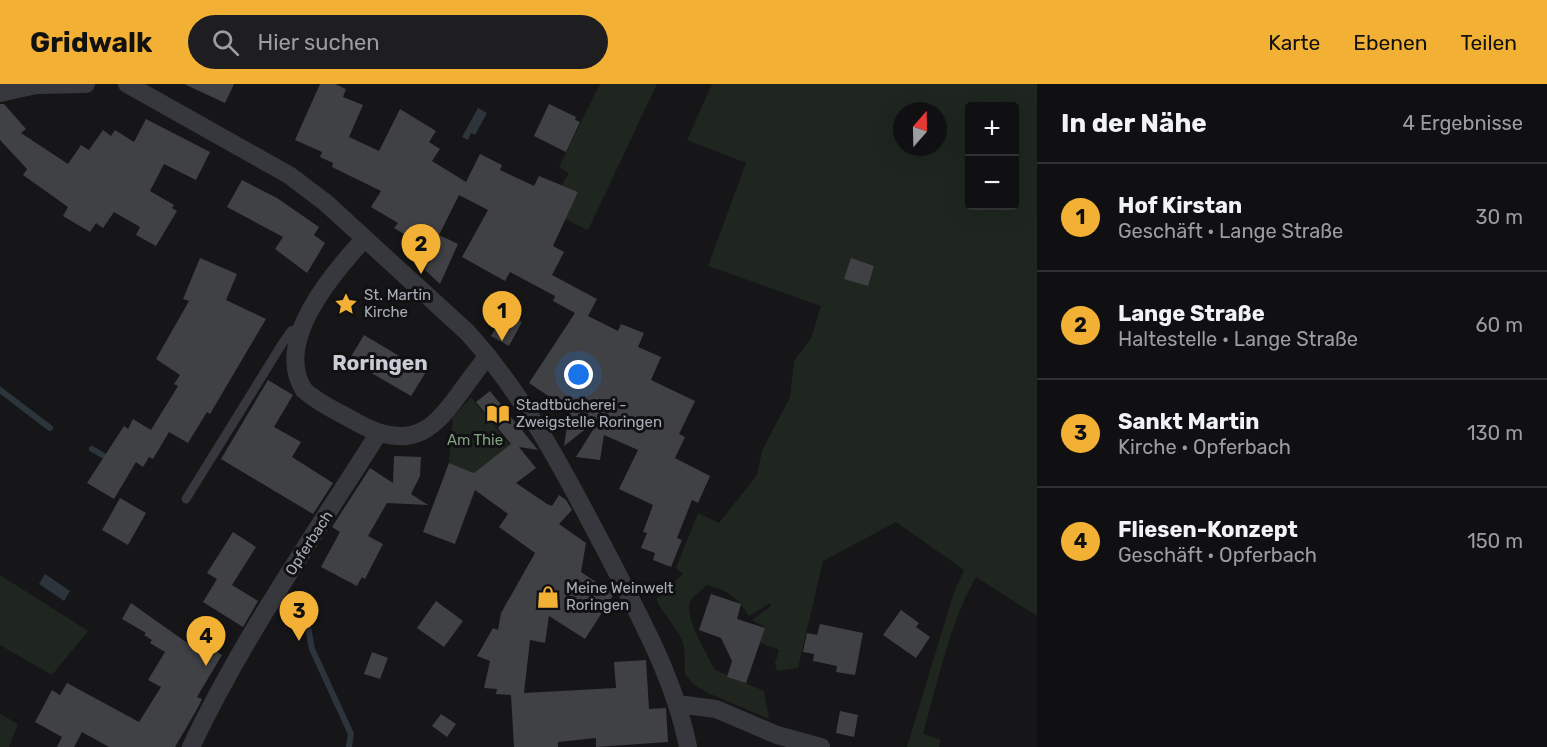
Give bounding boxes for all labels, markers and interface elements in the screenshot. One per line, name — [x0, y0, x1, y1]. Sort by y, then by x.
search box — [188, 15, 608, 69]
text: Gridwalk — [30, 26, 152, 59]
icon: search — [209, 26, 242, 59]
text: Hier suchen — [257, 29, 380, 56]
text: Karte — [1268, 30, 1320, 55]
text: Ebenen — [1353, 30, 1427, 55]
text: Teilen — [1460, 30, 1517, 55]
north arrow — [893, 102, 947, 156]
map controls — [965, 102, 1019, 210]
button: + — [965, 102, 1019, 156]
text: In der Nähe — [1061, 108, 1207, 139]
text: 4 Ergebnisse — [1403, 111, 1523, 135]
button: − — [965, 156, 1019, 210]
text: Hof Kirstan — [1118, 192, 1242, 219]
text: 1 — [1076, 205, 1085, 229]
text: 30 m — [1476, 205, 1523, 229]
text: Geschäft · Lange Straße — [1118, 219, 1343, 243]
pin: 2 — [402, 224, 440, 274]
place label: St. Martin Kirche — [364, 286, 431, 321]
place icon: St. Martin Kirche — [333, 291, 359, 317]
pin: 1 — [482, 292, 522, 341]
text: Lange Straße — [1118, 300, 1265, 327]
text: 2 — [1074, 313, 1087, 337]
text: 60 m — [1476, 313, 1523, 337]
text: Haltestelle · Lange Straße — [1118, 327, 1358, 351]
district label: Roringen — [332, 350, 428, 375]
your location — [564, 360, 593, 389]
place label: Stadtbücherei - Zweigstelle Roringen — [516, 396, 662, 431]
library icon: Stadtbücherei - Zweigstelle Roringen — [485, 401, 511, 427]
text: Sankt Martin — [1118, 408, 1259, 435]
text: 3 — [1074, 421, 1087, 445]
text: 130 m — [1467, 421, 1523, 445]
park label: Am Thie — [447, 431, 503, 449]
text: Kirche · Opferbach — [1118, 435, 1291, 459]
street label: Opferbach — [281, 507, 337, 579]
text: Fliesen-Konzept — [1118, 516, 1298, 543]
text: 4 — [1074, 529, 1087, 553]
text: 150 m — [1467, 529, 1523, 553]
text: Geschäft · Opferbach — [1118, 543, 1317, 567]
place label: Meine Weinwelt Roringen — [566, 579, 673, 614]
shop icon: Meine Weinwelt Roringen — [535, 584, 561, 610]
pin: 3 — [280, 592, 318, 641]
pin: 4 — [186, 616, 226, 666]

